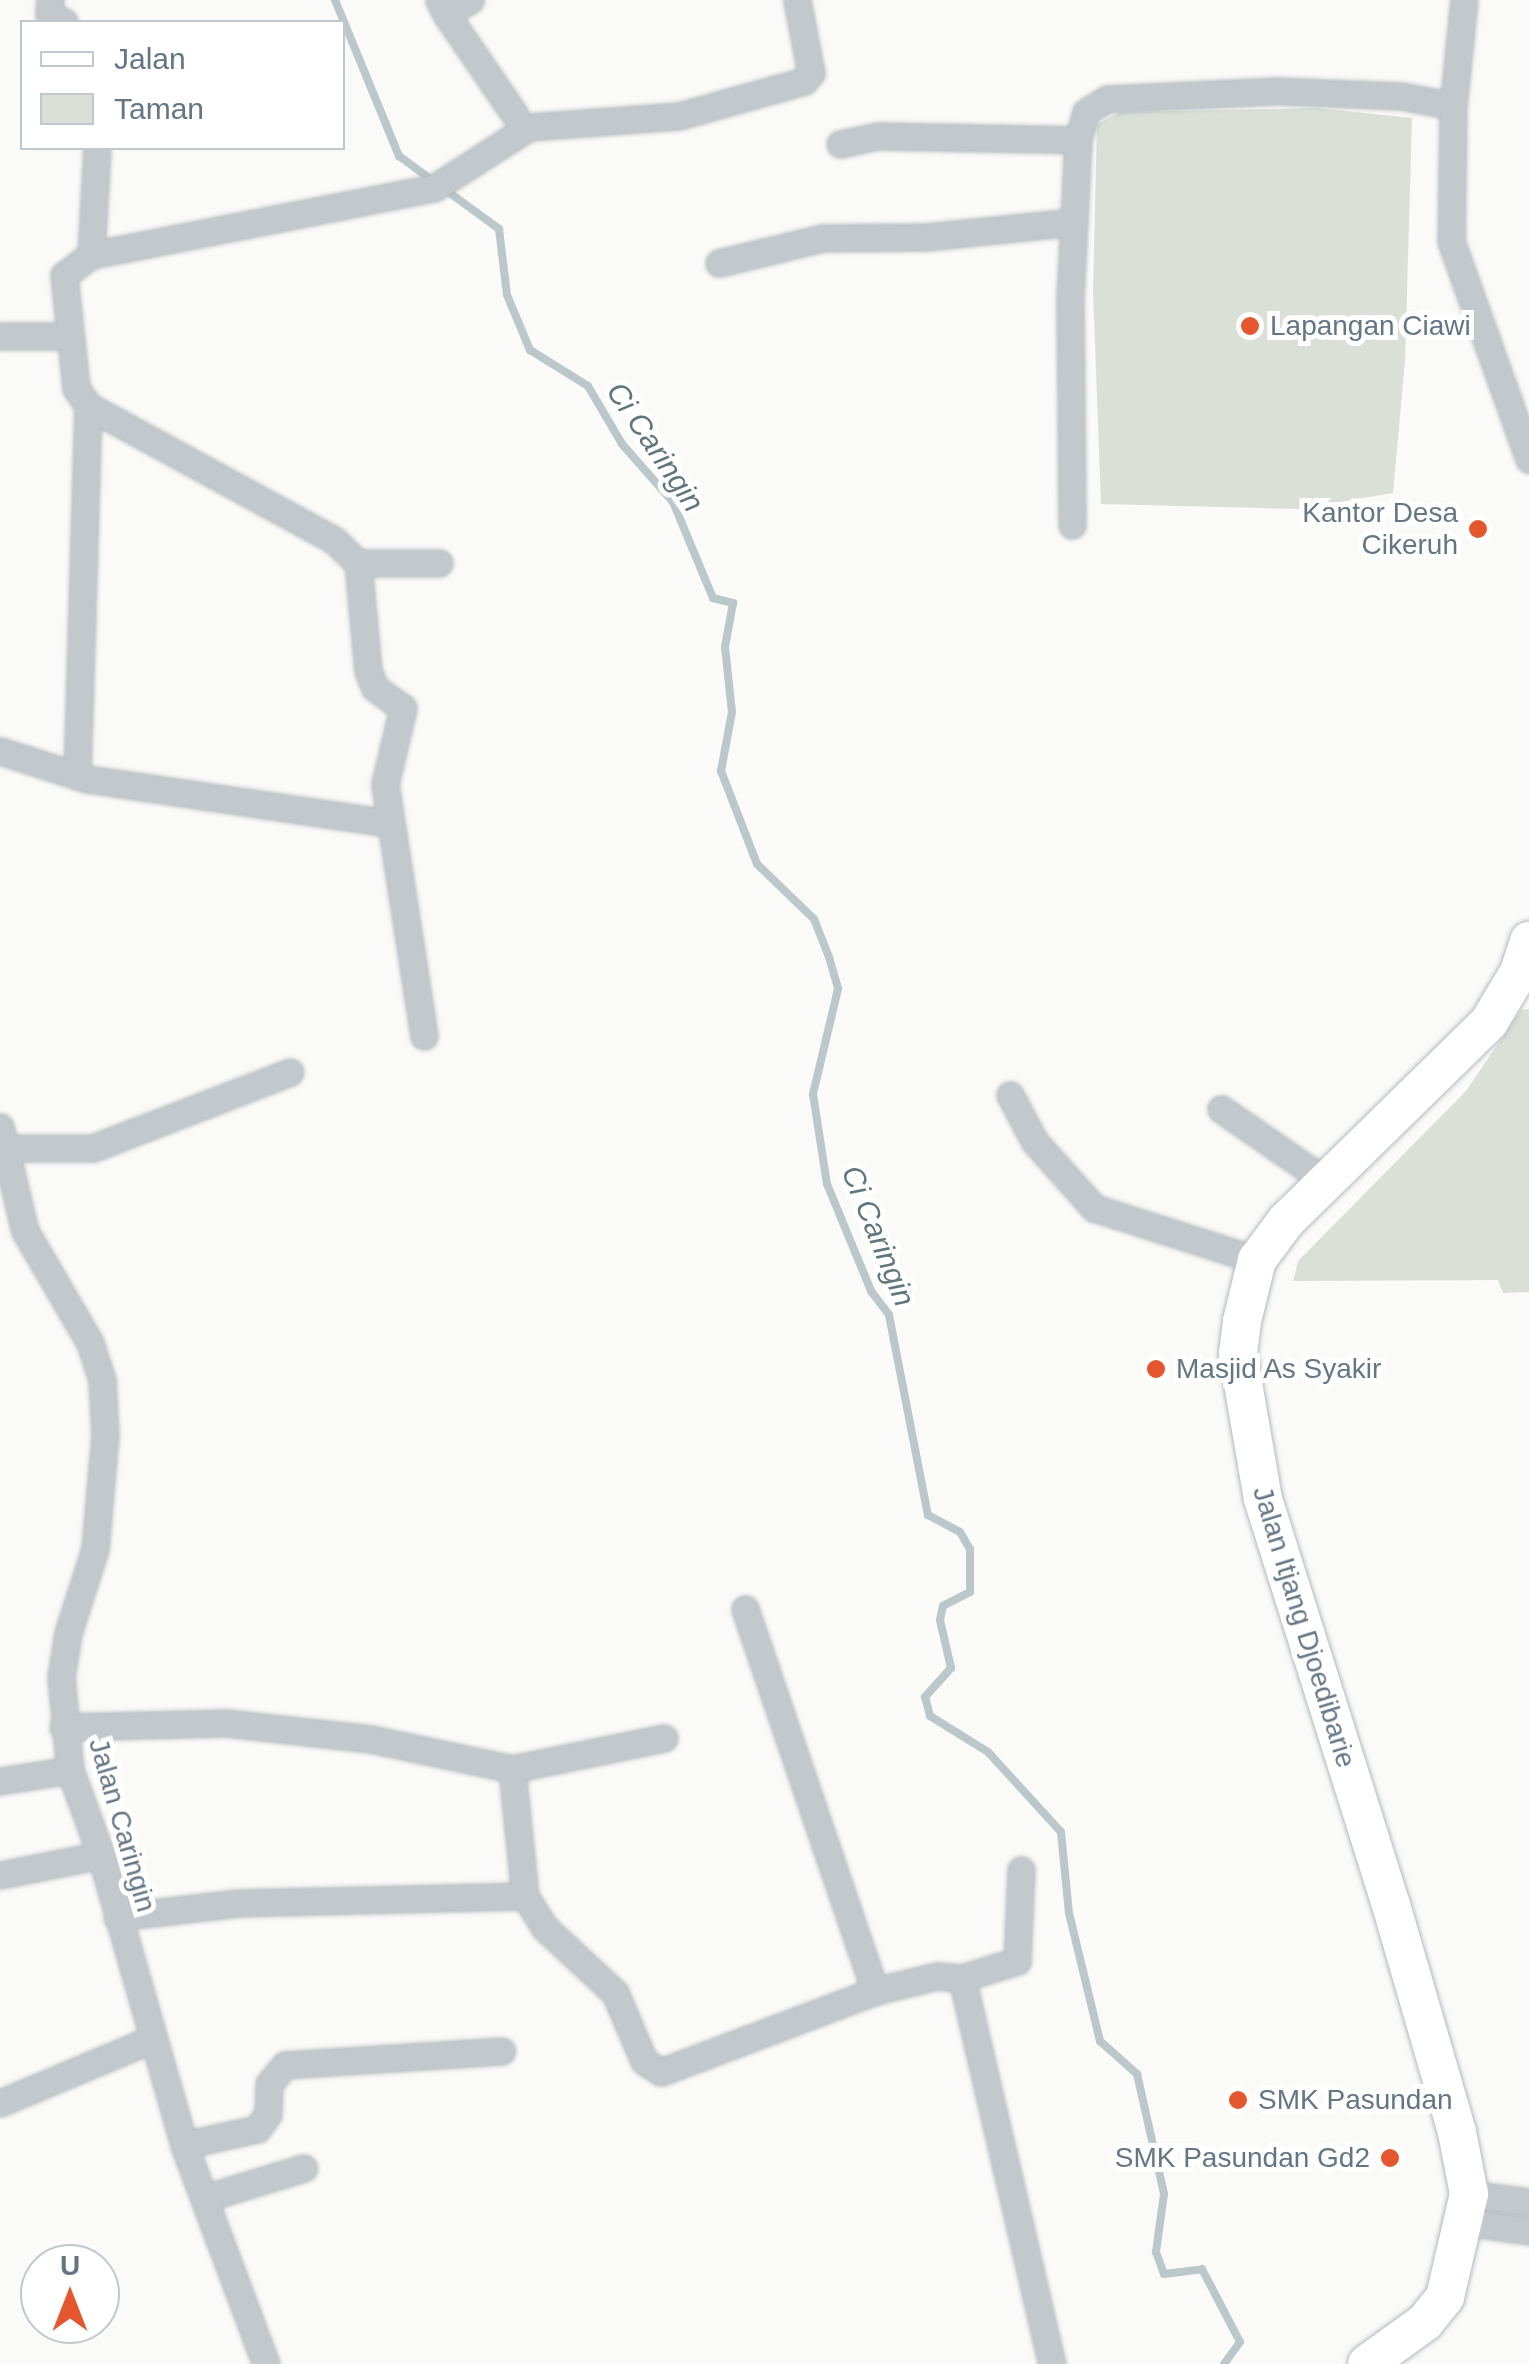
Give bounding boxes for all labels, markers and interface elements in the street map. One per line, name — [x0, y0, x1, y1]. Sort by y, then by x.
legend — [20, 20, 345, 150]
text: Jalan — [114, 42, 186, 75]
text: Taman — [114, 92, 204, 125]
place label: Lapangan Ciawi — [1270, 309, 1471, 343]
marker: Lapangan Ciawi — [1239, 315, 1261, 337]
water label: Ci Caringin — [599, 375, 711, 519]
place label: Kantor Desa Cikeruh — [1302, 496, 1458, 562]
marker: Kantor Desa Cikeruh — [1467, 518, 1489, 540]
water label: Ci Caringin — [834, 1160, 922, 1312]
place label: Masjid As Syakir — [1176, 1352, 1383, 1386]
marker: Masjid As Syakir — [1145, 1358, 1167, 1380]
street label: Jalan Itjang Djoedibarie — [1245, 1482, 1363, 1772]
street label: Jalan Caringin — [81, 1734, 163, 1916]
place label: SMK Pasundan — [1258, 2083, 1453, 2117]
marker: SMK Pasundan — [1227, 2089, 1249, 2111]
place label: SMK Pasundan Gd2 — [1115, 2141, 1370, 2175]
marker: SMK Pasundan Gd2 — [1379, 2147, 1401, 2169]
north arrow — [20, 2244, 120, 2344]
text: U — [60, 2250, 80, 2281]

